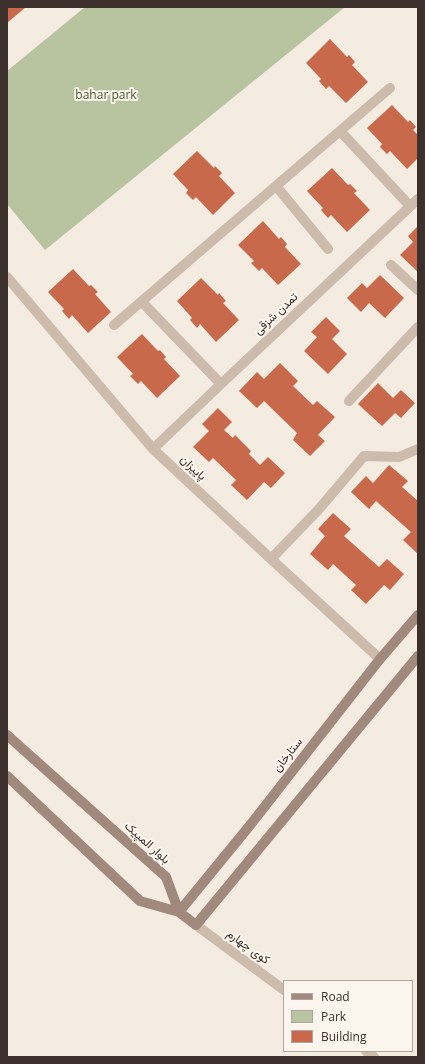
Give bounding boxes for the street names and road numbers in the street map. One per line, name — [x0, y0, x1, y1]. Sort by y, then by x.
street label: تمدن شزقی — [251, 290, 301, 338]
street label: پاییزان — [177, 452, 209, 484]
street label: ستارخان — [270, 735, 306, 775]
street label: بلوار المپیک — [121, 819, 173, 867]
street label: کوی چهارم — [224, 927, 272, 967]

